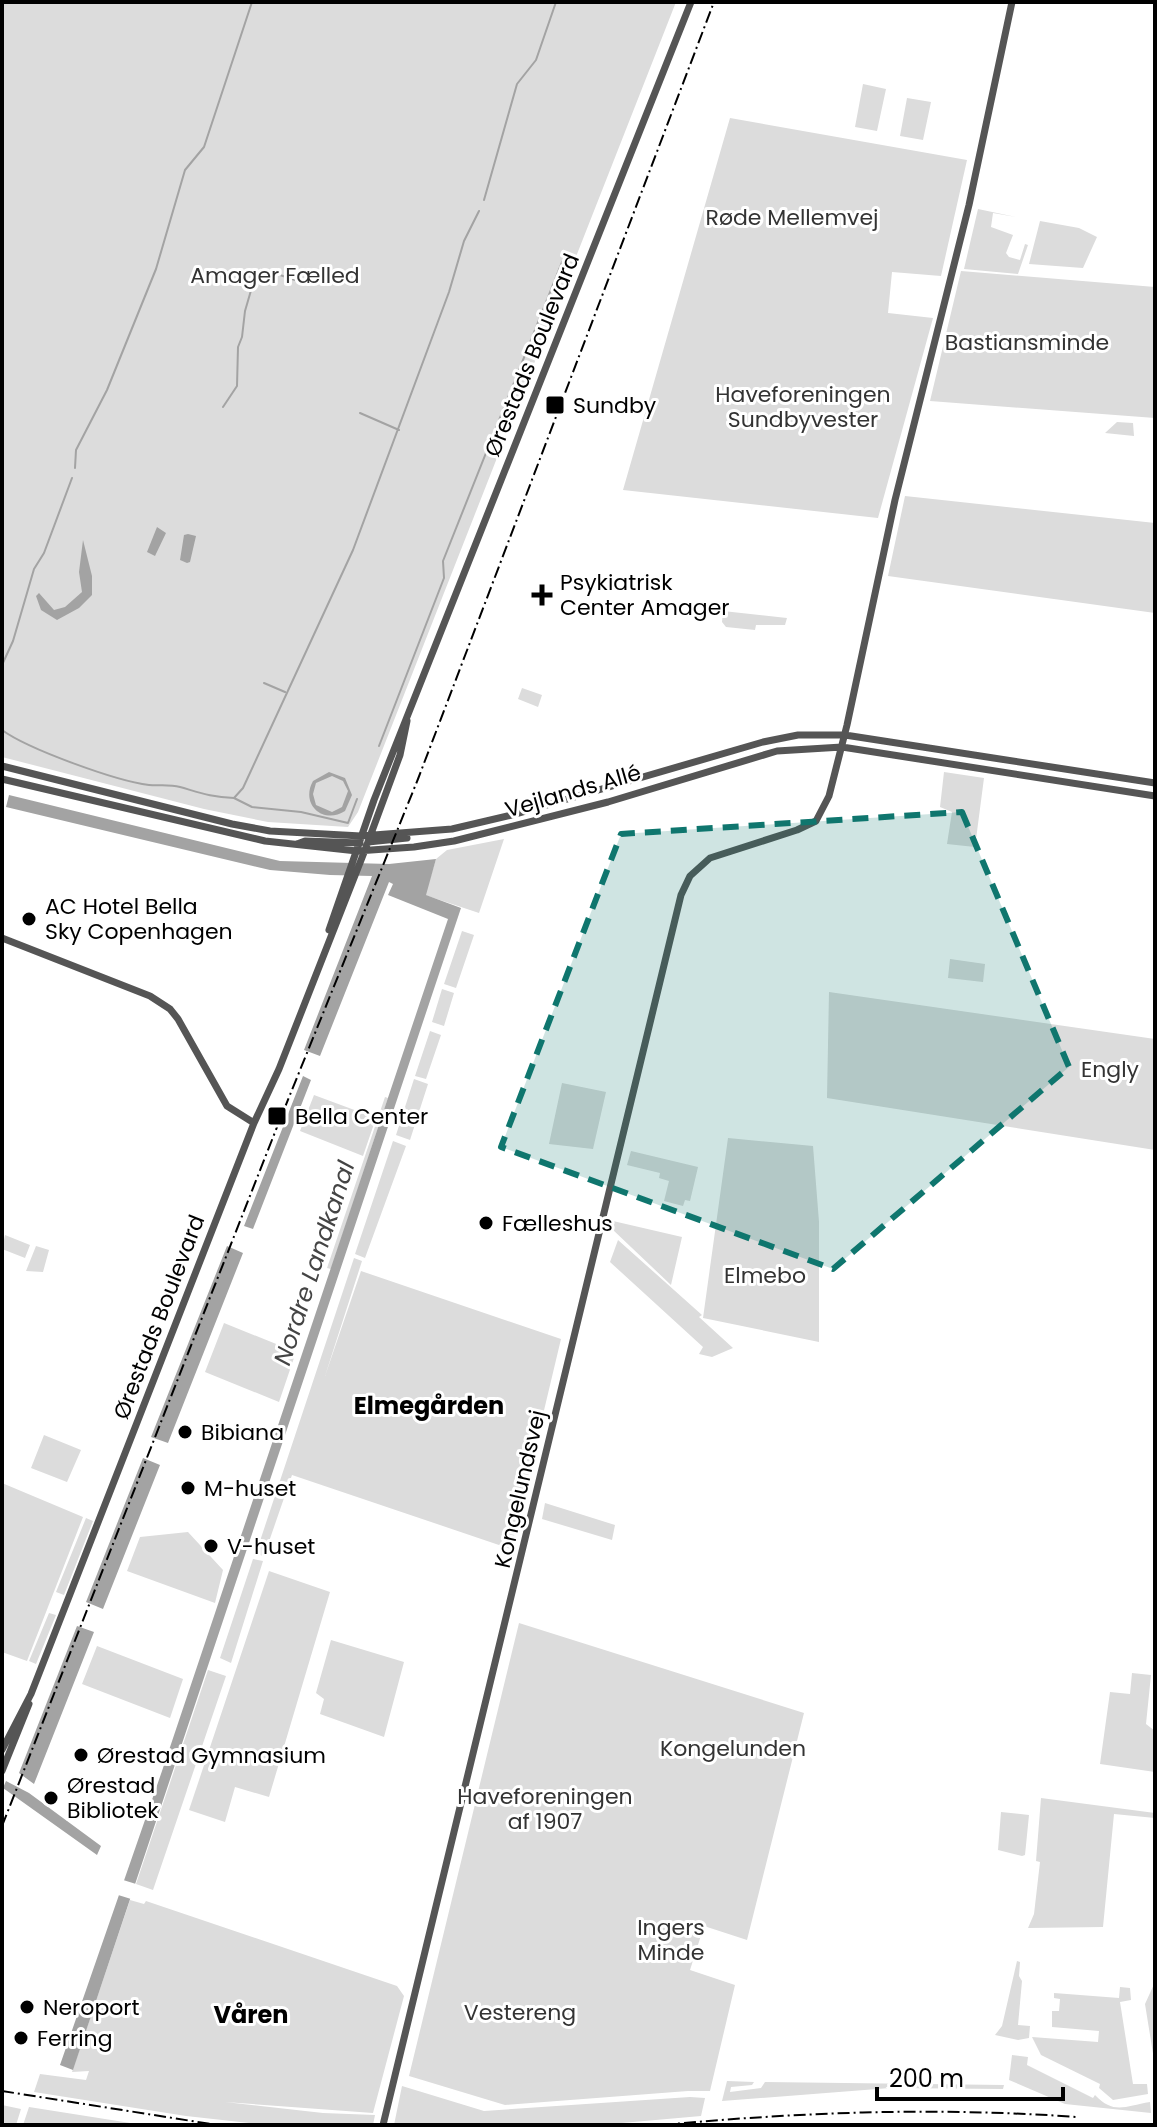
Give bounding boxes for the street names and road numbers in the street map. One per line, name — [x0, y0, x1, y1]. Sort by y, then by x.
street label: Ørestads Boulevard — [477, 249, 587, 461]
street label: Vejlands Allé — [502, 757, 644, 825]
street label: Ørestads Boulevard — [106, 1210, 212, 1424]
street label: Kongelundsvej — [487, 1407, 553, 1571]

